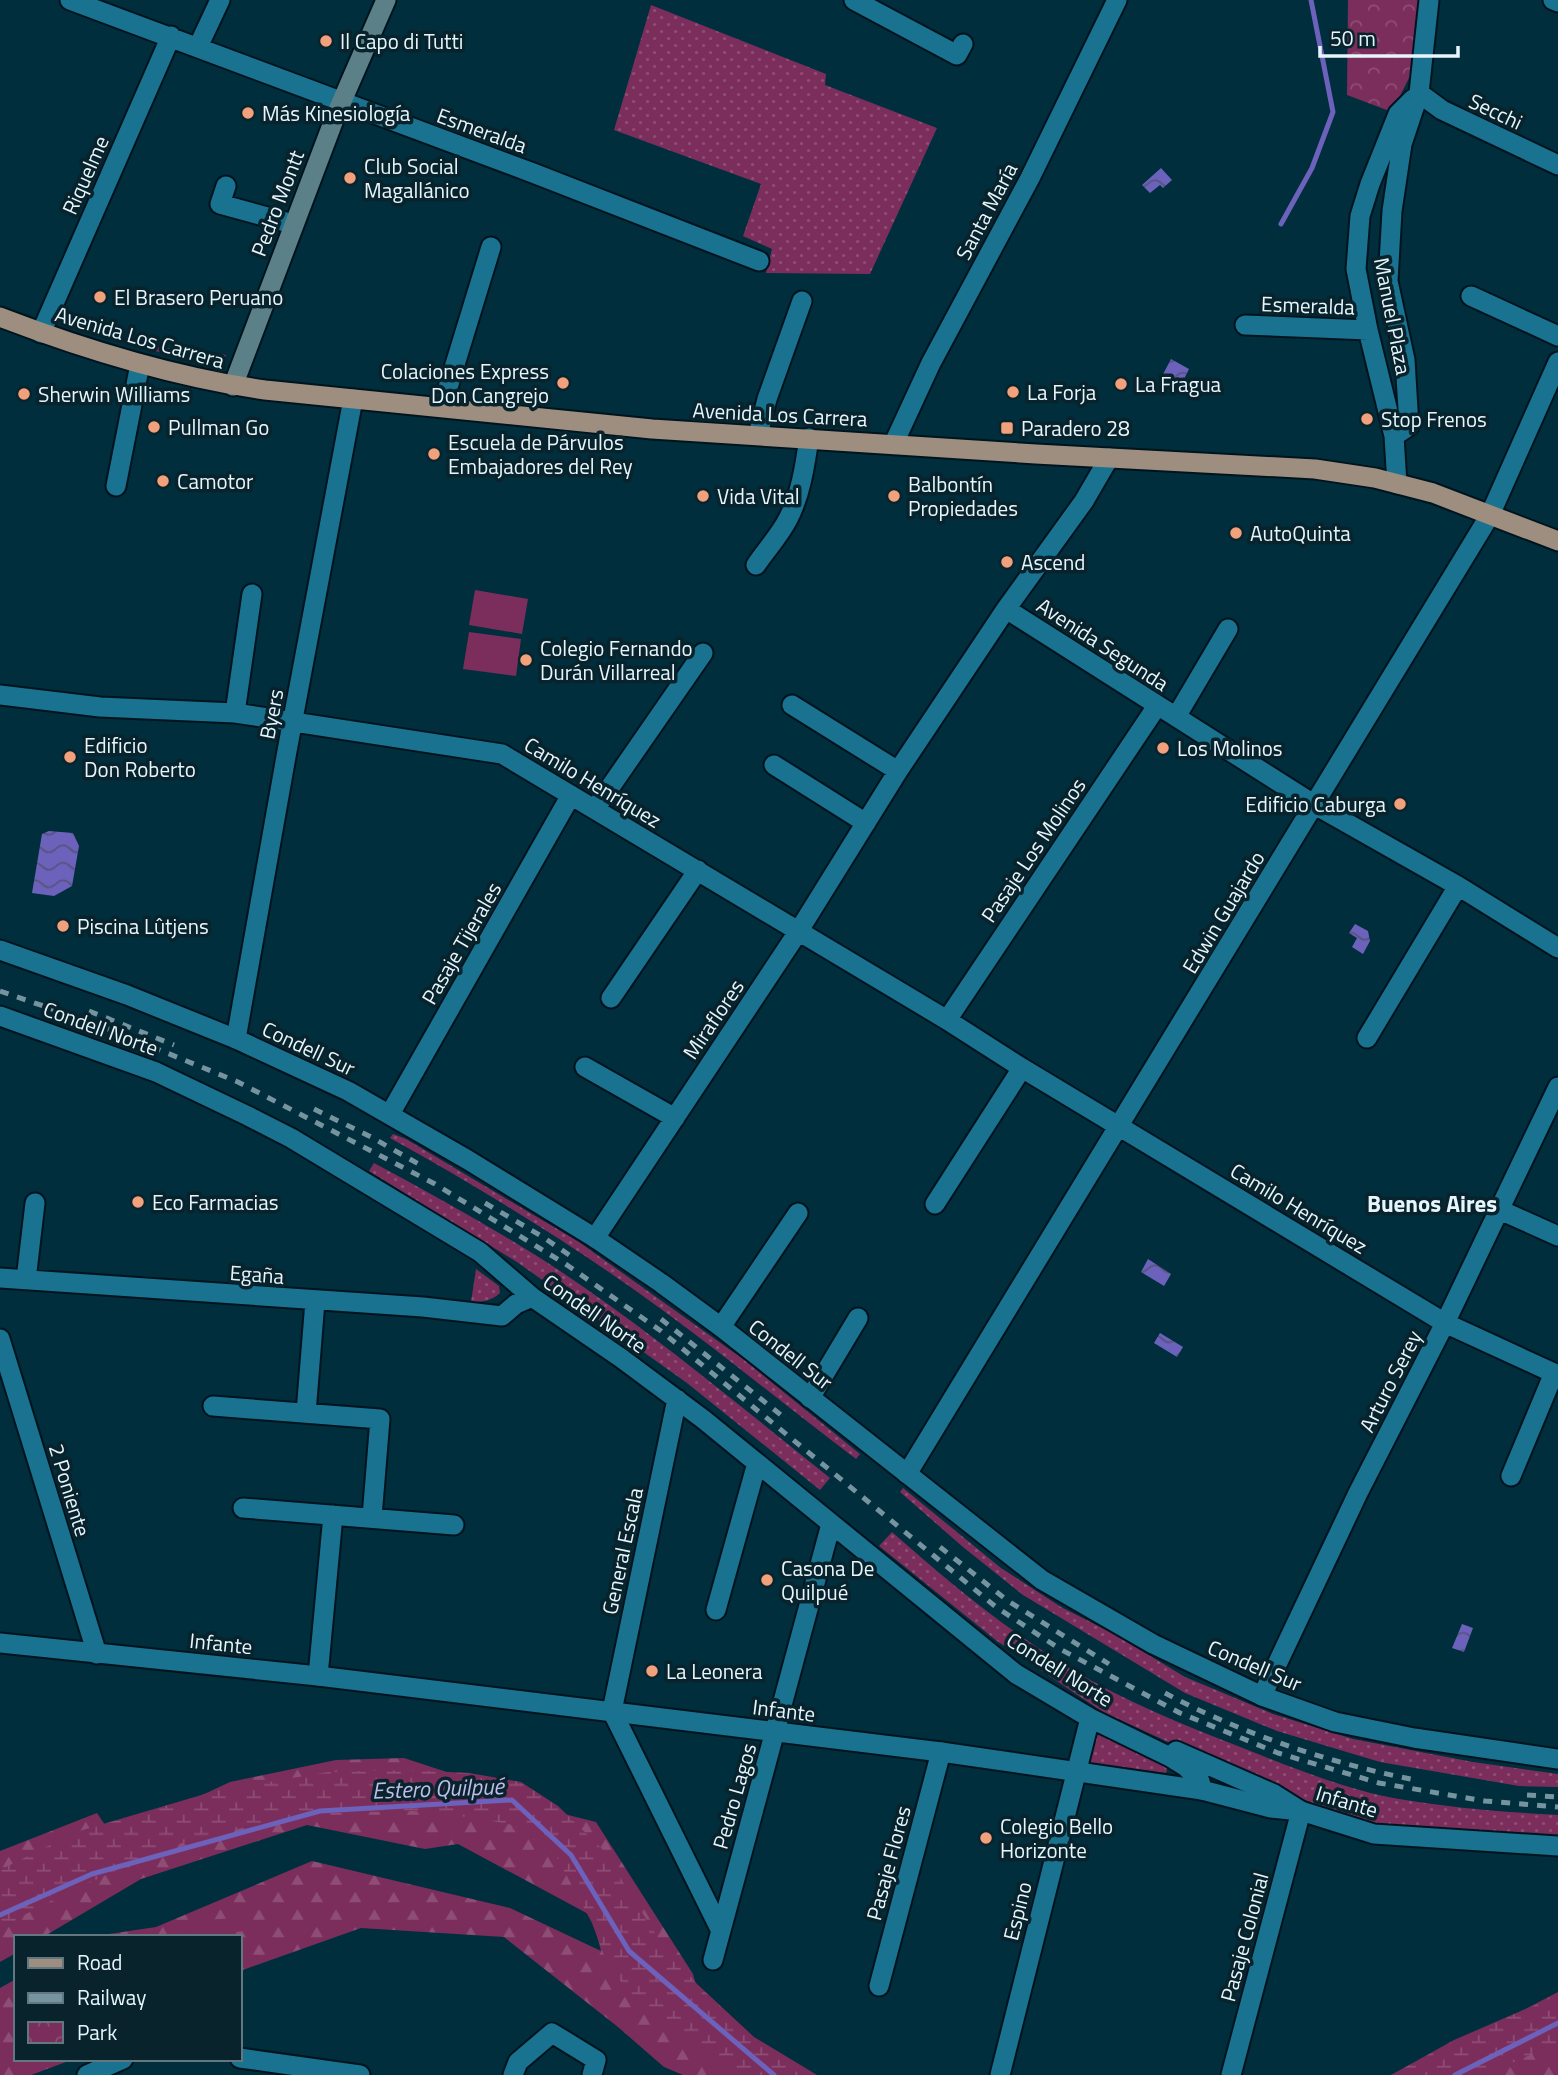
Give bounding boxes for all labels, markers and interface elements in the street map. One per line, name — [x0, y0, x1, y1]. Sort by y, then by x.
scale bar — [1320, 14, 1458, 58]
text: 50 m — [1330, 22, 1376, 54]
place label: Il Capo di Tutti — [340, 25, 463, 57]
marker: Il Capo di Tutti — [318, 33, 334, 49]
street label: Secchi — [1464, 85, 1528, 137]
place label: Más Kinesiología — [262, 97, 411, 129]
street label: Esmeralda — [432, 99, 532, 161]
marker: Más Kinesiología — [240, 105, 256, 121]
street label: Riquelme — [53, 130, 117, 220]
street label: Pedro Montt — [242, 145, 312, 261]
place label: Club Social Magallánico — [364, 150, 470, 206]
street label: Santa María — [947, 156, 1025, 265]
marker: Club Social Magallánico — [342, 170, 358, 186]
street label: Manuel Plaza — [1366, 255, 1420, 378]
place label: El Brasero Peruano — [114, 281, 283, 313]
street label: Esmeralda — [1261, 287, 1356, 323]
marker: El Brasero Peruano — [92, 289, 108, 305]
street label: Avenida Los Carrera — [52, 298, 229, 377]
place label: Colaciones Express Don Cangrejo — [381, 355, 549, 411]
place label: La Fragua — [1135, 368, 1222, 400]
marker: Colaciones Express Don Cangrejo — [555, 375, 571, 391]
place label: La Forja — [1027, 376, 1097, 408]
marker: La Fragua — [1113, 376, 1129, 392]
place label: Sherwin Williams — [38, 378, 190, 410]
marker: La Forja — [1005, 384, 1021, 400]
marker: Sherwin Williams — [16, 386, 32, 402]
street label: Avenida Los Carrera — [692, 393, 869, 435]
place label: Stop Frenos — [1381, 403, 1487, 435]
place label: Pullman Go — [168, 411, 269, 443]
marker: Stop Frenos — [1359, 411, 1375, 427]
place label: Paradero 28 — [1021, 412, 1130, 444]
marker: Pullman Go — [146, 419, 162, 435]
marker: Paradero 28 — [999, 420, 1015, 436]
place label: Escuela de Párvulos Embajadores del Rey — [448, 426, 633, 482]
marker: Escuela de Párvulos Embajadores del Rey — [426, 446, 442, 462]
place label: Camotor — [177, 465, 253, 497]
place label: Balbontín Propiedades — [908, 468, 1018, 524]
marker: Camotor — [155, 473, 171, 489]
place label: Vida Vital — [717, 480, 800, 512]
marker: Vida Vital — [695, 488, 711, 504]
marker: Balbontín Propiedades — [886, 488, 902, 504]
place label: AutoQuinta — [1250, 517, 1351, 549]
marker: AutoQuinta — [1228, 525, 1244, 541]
place label: Ascend — [1021, 546, 1085, 578]
marker: Ascend — [999, 554, 1015, 570]
street label: Avenida Segunda — [1031, 589, 1176, 699]
place label: Colegio Fernando Durán Villarreal — [540, 632, 693, 688]
marker: Colegio Fernando Durán Villarreal — [518, 652, 534, 668]
street label: Byers — [250, 686, 292, 742]
street label: Camilo Henríquez — [518, 728, 668, 836]
place label: Edificio Don Roberto — [84, 729, 196, 785]
place label: Los Molinos — [1177, 732, 1283, 764]
marker: Los Molinos — [1155, 740, 1171, 756]
marker: Edificio Don Roberto — [62, 749, 78, 765]
street label: Pasaje Los Molinos — [973, 771, 1093, 929]
place label: Edificio Caburga — [1245, 788, 1386, 820]
marker: Edificio Caburga — [1392, 796, 1408, 812]
street label: Edwin Guajardo — [1174, 845, 1272, 979]
street label: Pasaje Tijerales — [413, 876, 509, 1010]
place label: Piscina Lûtjens — [77, 910, 209, 942]
marker: Piscina Lûtjens — [55, 918, 71, 934]
street label: Miraflores — [674, 973, 752, 1065]
street label: Condell Norte — [39, 992, 163, 1064]
street label: Condell Sur — [257, 1012, 361, 1084]
street label: Camilo Henríquez — [1224, 1154, 1374, 1262]
place label: Eco Farmacias — [152, 1186, 278, 1218]
district label: Buenos Aires — [1367, 1186, 1497, 1221]
marker: Eco Farmacias — [130, 1194, 146, 1210]
street label: Egaña — [229, 1256, 286, 1292]
street label: Condell Norte — [537, 1265, 653, 1361]
street label: Condell Sur — [742, 1311, 840, 1397]
street label: Arturo Serey — [1351, 1324, 1429, 1438]
street label: 2 Poniente — [41, 1440, 99, 1540]
street label: General Escala — [593, 1484, 651, 1617]
place label: Casona De Quilpué — [781, 1552, 874, 1608]
marker: Casona De Quilpué — [759, 1572, 775, 1588]
street label: Infante — [188, 1624, 254, 1662]
street label: Condell Norte — [1001, 1624, 1119, 1714]
street label: Condell Sur — [1203, 1631, 1307, 1699]
place label: La Leonera — [666, 1655, 763, 1687]
marker: La Leonera — [644, 1663, 660, 1679]
street label: Infante — [751, 1690, 817, 1730]
street label: Pedro Lagos — [704, 1739, 764, 1853]
water label: Estero Quilpué — [371, 1768, 507, 1808]
street label: Infante — [1312, 1776, 1382, 1826]
street label: Pasaje Flores — [857, 1802, 919, 1924]
place label: Colegio Bello Horizonte — [1000, 1810, 1113, 1866]
marker: Colegio Bello Horizonte — [978, 1830, 994, 1846]
street label: Pasaje Colonial — [1211, 1869, 1277, 2005]
street label: Espino — [994, 1878, 1040, 1944]
legend — [14, 1935, 242, 2061]
text: Road — [77, 1946, 122, 1978]
text: Railway — [77, 1981, 146, 2013]
text: Park — [77, 2016, 117, 2048]

